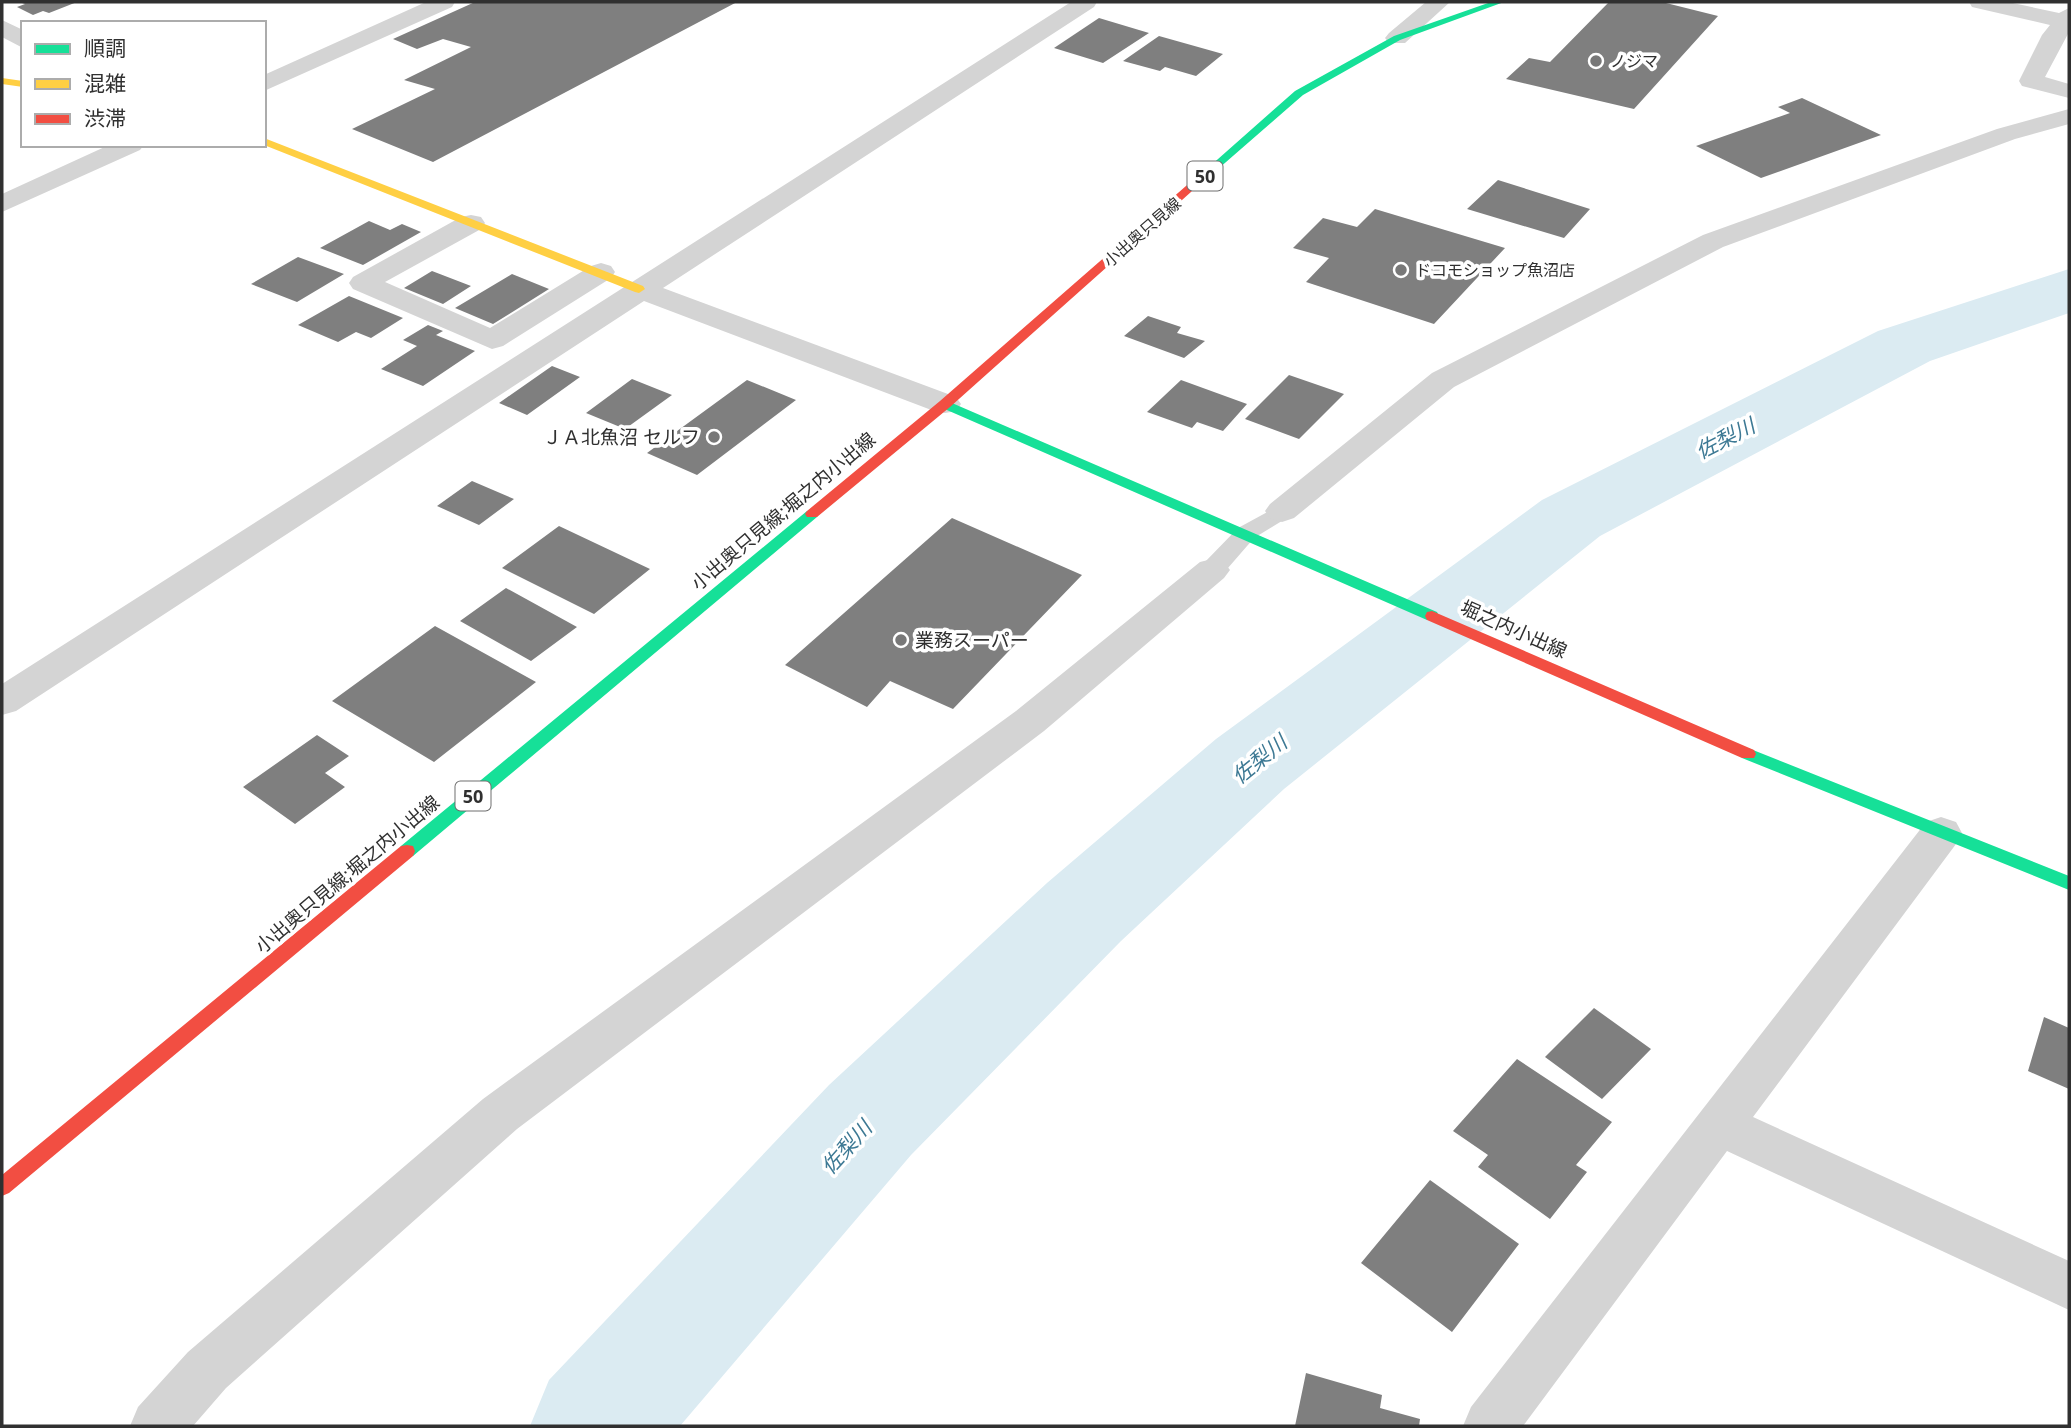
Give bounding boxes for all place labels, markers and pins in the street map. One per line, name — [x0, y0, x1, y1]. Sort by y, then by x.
place label: ノジマ — [1610, 50, 1658, 72]
marker: ノジマ — [1588, 53, 1604, 69]
place label: ドコモショップ魚沼店 — [1415, 259, 1575, 281]
marker: ドコモショップ魚沼店 — [1393, 262, 1409, 278]
place label: ＪＡ北魚沼 セルフ — [543, 424, 700, 450]
marker: ＪＡ北魚沼 セルフ — [706, 429, 722, 445]
place label: 業務スーパー — [915, 627, 1029, 653]
marker: 業務スーパー — [893, 632, 909, 648]

